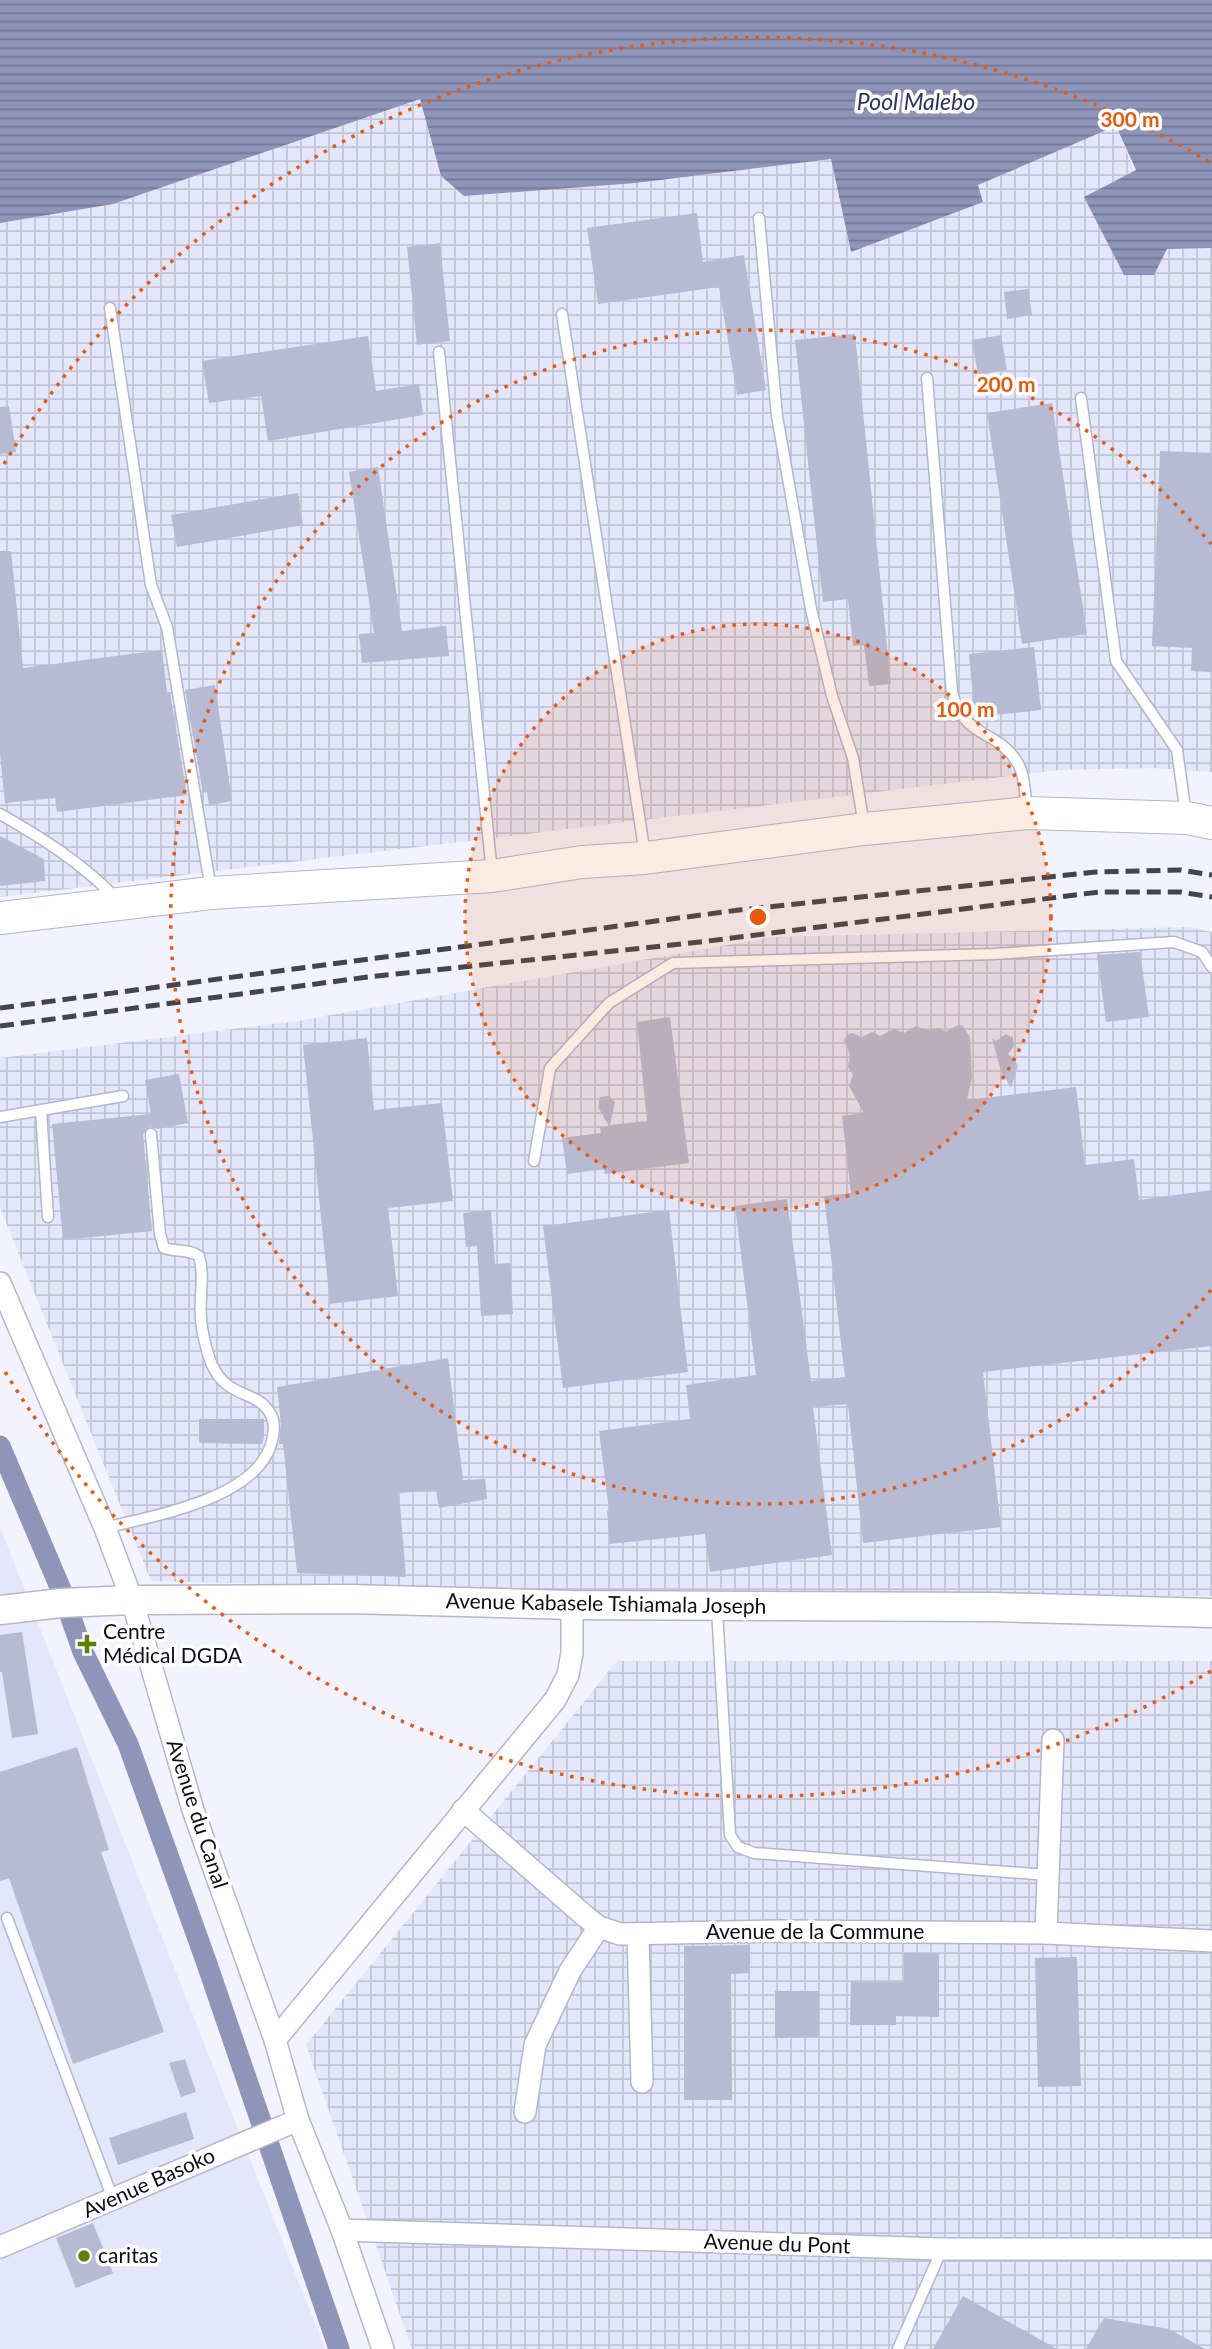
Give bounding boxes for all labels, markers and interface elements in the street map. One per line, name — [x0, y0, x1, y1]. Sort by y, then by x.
water label: Pool Malebo — [857, 87, 975, 115]
text: 300 m — [1100, 106, 1160, 131]
text: 200 m — [976, 371, 1036, 396]
text: 100 m — [935, 696, 995, 721]
centre of rings — [746, 905, 770, 929]
street label: Avenue Kabasele Tshiamala Joseph — [446, 1587, 767, 1618]
place label: Centre Médical DGDA — [103, 1618, 243, 1667]
marker: Centre Médical DGDA — [77, 1634, 97, 1654]
street label: Avenue du Canal — [163, 1736, 234, 1891]
street label: Avenue de la Commune — [706, 1918, 924, 1943]
street label: Avenue Basoko — [79, 2141, 218, 2222]
street label: Avenue du Pont — [703, 2227, 851, 2258]
place label: caritas — [98, 2242, 158, 2267]
marker: caritas — [76, 2248, 92, 2264]

